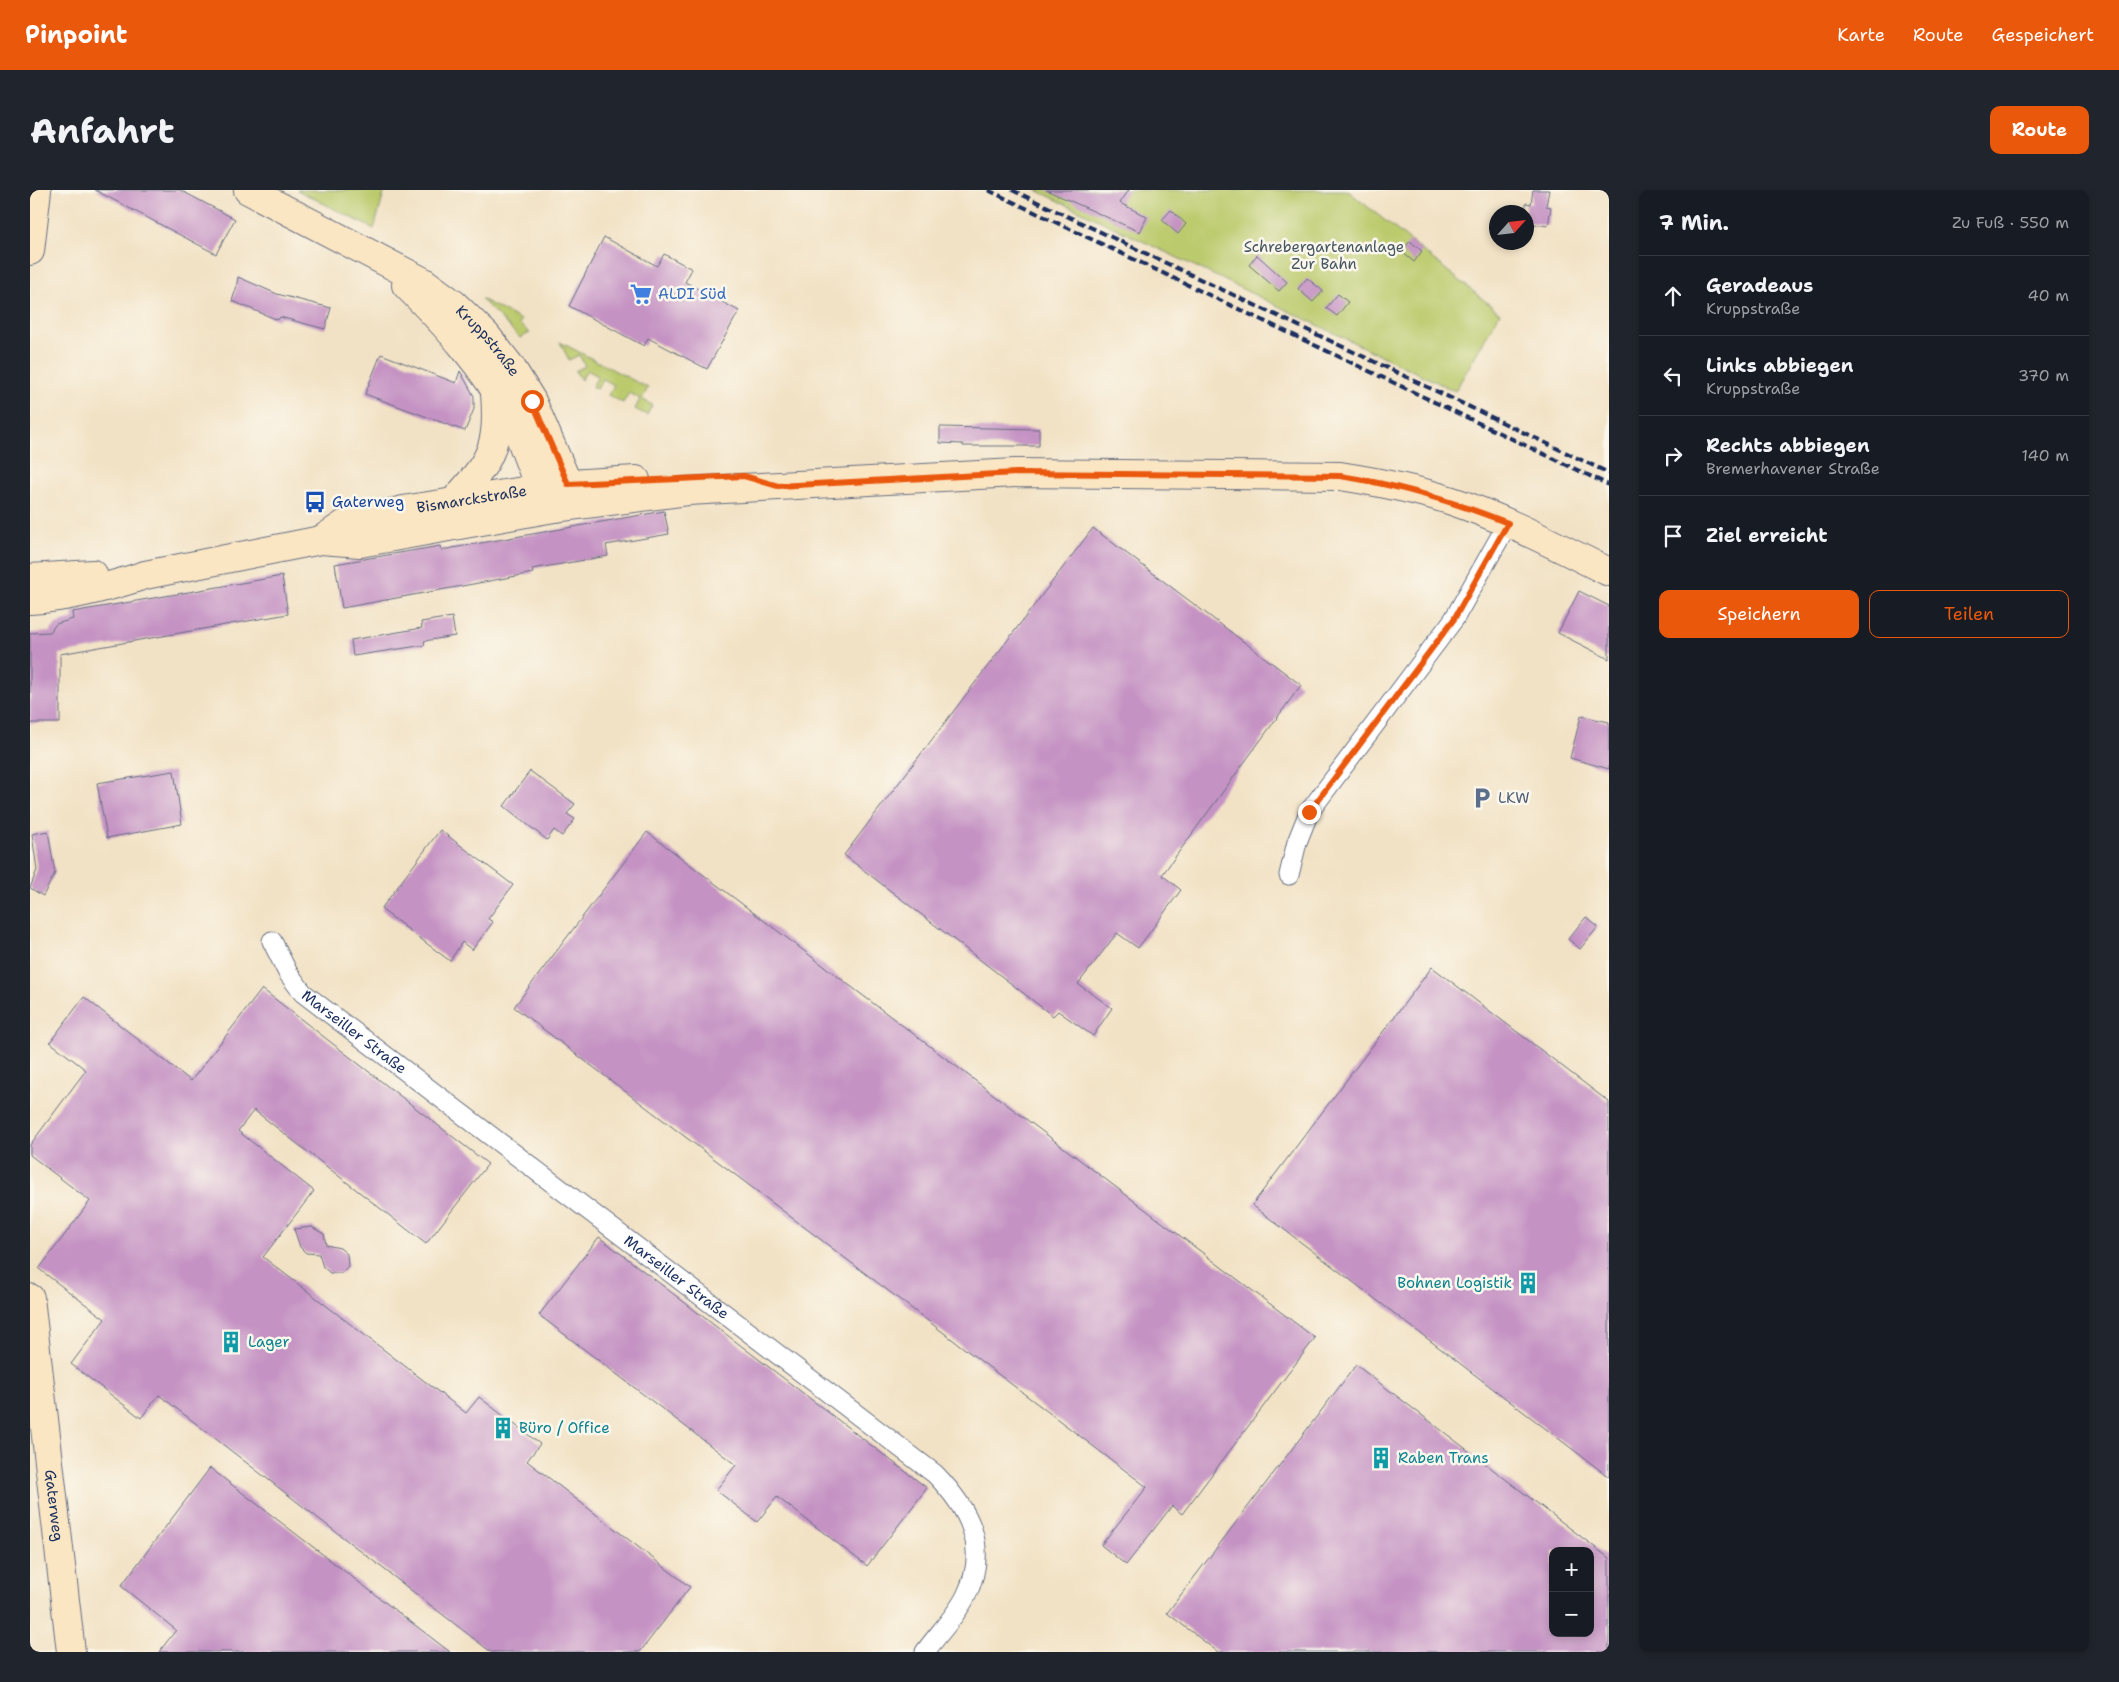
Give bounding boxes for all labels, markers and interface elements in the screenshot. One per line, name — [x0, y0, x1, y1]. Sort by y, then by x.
text: Pinpoint — [25, 19, 127, 51]
text: Karte — [1837, 23, 1885, 47]
text: Route — [1913, 23, 1964, 47]
text: Gespeichert — [1992, 23, 2094, 47]
button: Route — [1990, 106, 2089, 154]
text: Anfahrt — [30, 107, 174, 154]
north arrow — [1489, 205, 1534, 250]
text: 7 Min. — [1659, 209, 1729, 237]
text: Zu Fuß · 550 m — [1952, 212, 2069, 233]
park label: Schrebergartenanlage Zur Bahn — [1244, 237, 1404, 274]
text: Geradeaus — [1706, 273, 1813, 298]
supermarket icon: ALDI Süd — [628, 281, 654, 307]
icon: ahead — [1659, 282, 1687, 310]
place label: ALDI Süd — [658, 284, 727, 304]
text: 40 m — [2027, 285, 2069, 306]
text: Kruppstraße — [1706, 298, 1800, 319]
street label: Kruppstraße — [451, 301, 524, 380]
text: Links abbiegen — [1706, 353, 1853, 378]
icon: left — [1659, 362, 1687, 390]
text: 370 m — [2018, 365, 2069, 386]
text: Kruppstraße — [1706, 378, 1800, 399]
route start — [521, 390, 544, 413]
text: Rechts abbiegen — [1706, 433, 1870, 458]
icon: right — [1659, 442, 1687, 470]
text: 140 m — [2022, 445, 2069, 466]
text: Bremerhavener Straße — [1706, 458, 1880, 479]
street label: Bismarckstraße — [415, 481, 528, 518]
bus stop icon: Gaterweg — [302, 489, 328, 515]
place label: Gaterweg — [332, 492, 404, 512]
icon: arrive — [1659, 522, 1687, 550]
text: Ziel erreicht — [1706, 523, 1827, 548]
button: Speichern — [1659, 590, 1859, 638]
button: Teilen — [1869, 590, 2069, 638]
parking icon: LKW — [1469, 785, 1495, 811]
place label: LKW — [1498, 788, 1530, 808]
route end — [1298, 801, 1321, 824]
street label: Marseiller Straße — [297, 985, 411, 1078]
street label: Marseiller Straße — [620, 1231, 733, 1324]
building icon: Bohnen Logistik — [1515, 1270, 1541, 1296]
place label: Bohnen Logistik — [1397, 1273, 1512, 1293]
building icon: Lager — [218, 1329, 244, 1355]
place label: Lager — [248, 1332, 290, 1352]
building icon: Büro / Office — [490, 1415, 516, 1441]
place label: Büro / Office — [519, 1418, 610, 1438]
building icon: Raben Trans — [1368, 1445, 1394, 1471]
place label: Raben Trans — [1398, 1448, 1489, 1468]
street label: Gaterweg — [40, 1469, 68, 1543]
map controls — [1549, 1547, 1594, 1637]
button: + — [1549, 1547, 1594, 1592]
button: − — [1549, 1592, 1594, 1637]

